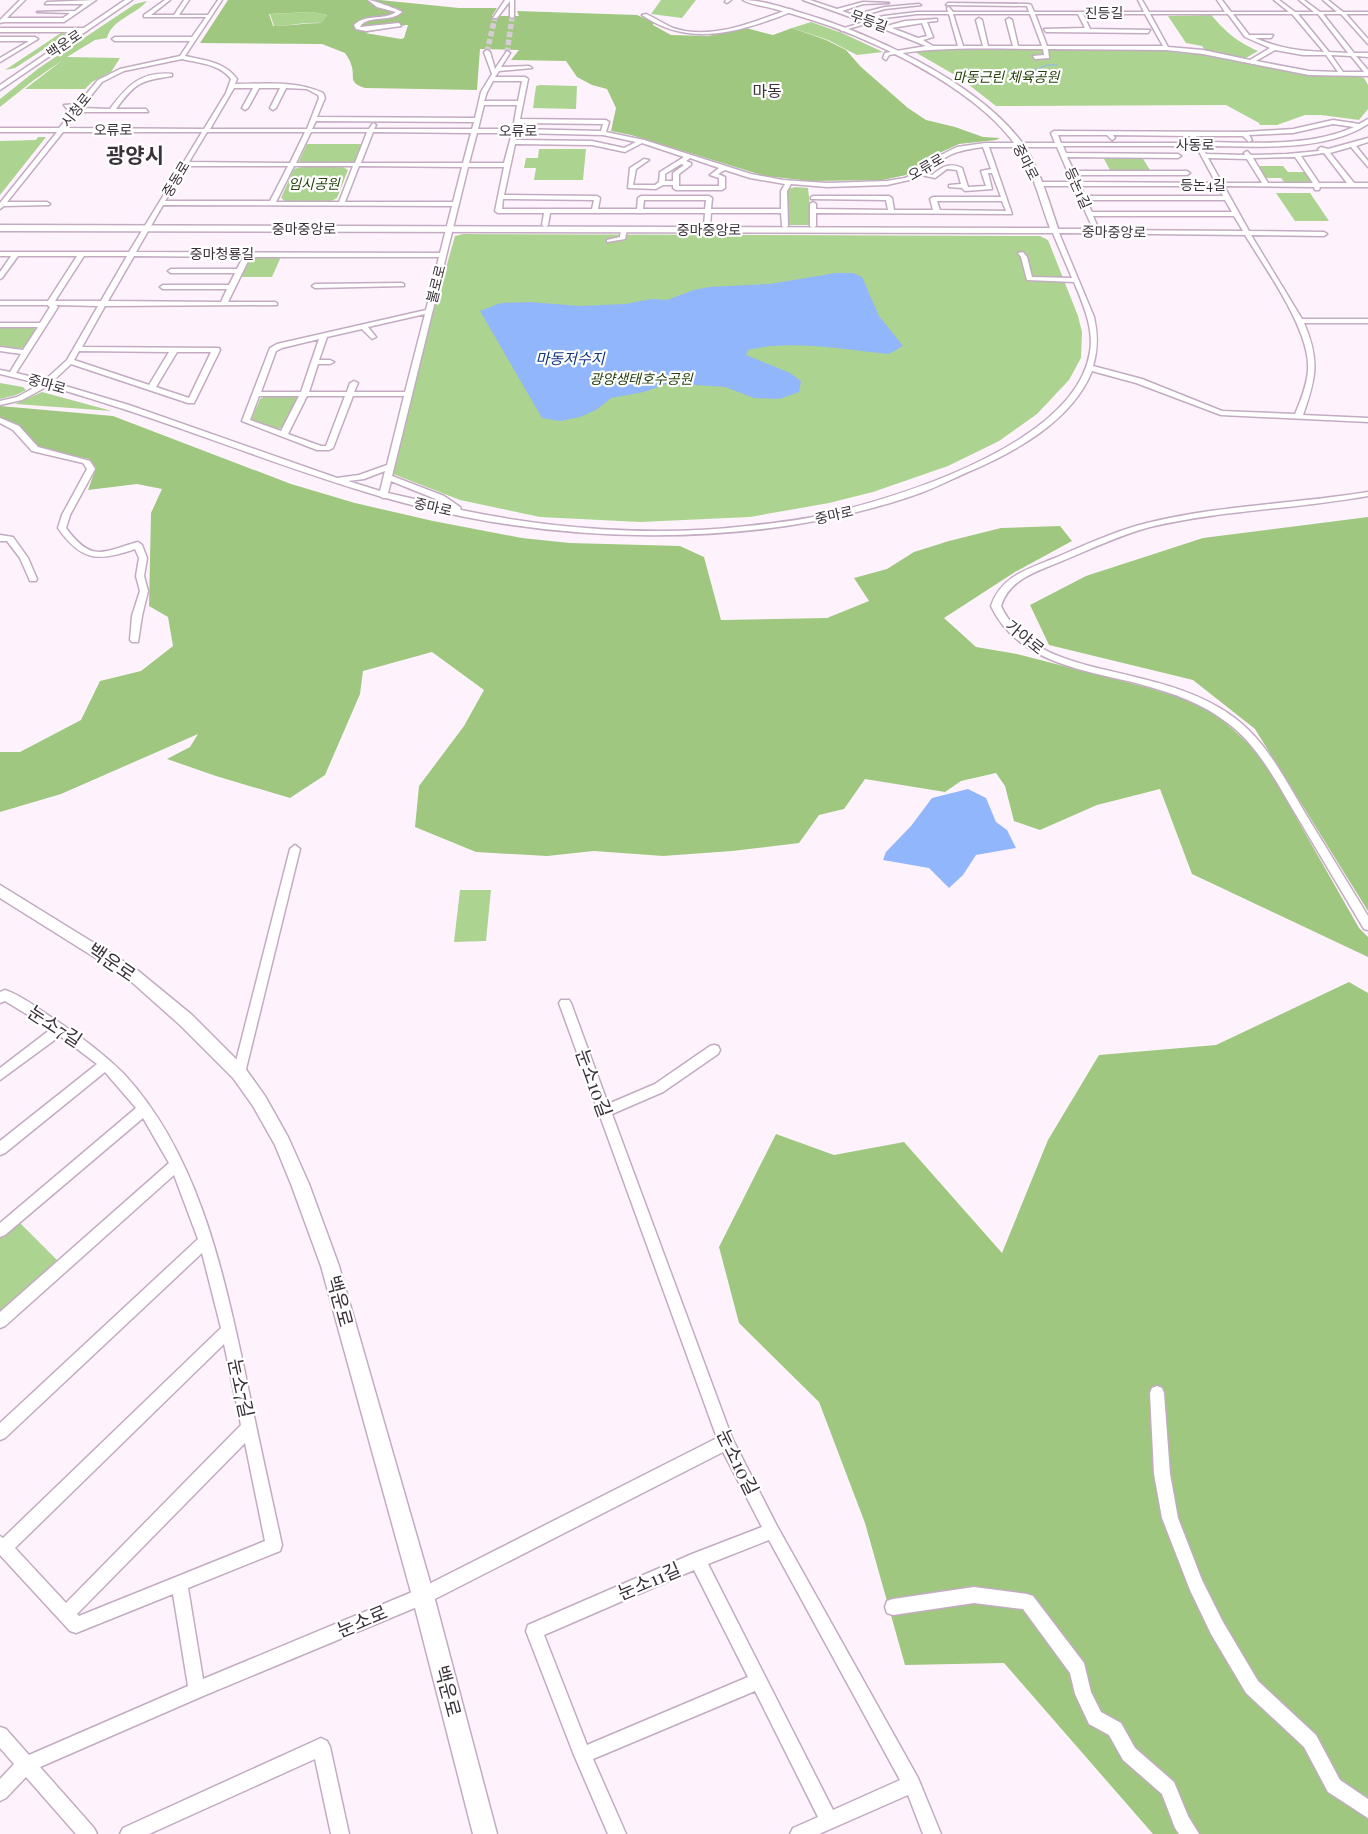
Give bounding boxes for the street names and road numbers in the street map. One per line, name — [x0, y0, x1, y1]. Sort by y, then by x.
street label: 진등길 — [1085, 3, 1123, 22]
street label: 무등길 — [848, 5, 891, 36]
street label: 백운로 — [42, 25, 85, 62]
street label: 시청로 — [56, 89, 95, 131]
street label: 오류로 — [94, 120, 132, 139]
street label: 오류로 — [499, 121, 537, 140]
street label: 사동로 — [1176, 135, 1214, 154]
street label: 중마로 — [1009, 140, 1044, 183]
street label: 오류로 — [904, 149, 947, 184]
street label: 중동로 — [157, 157, 194, 200]
street label: 등논1길 — [1061, 164, 1096, 212]
street label: 등논4길 — [1180, 175, 1226, 194]
street label: 중마중앙로 — [272, 219, 336, 238]
street label: 중마중앙로 — [677, 220, 741, 239]
street label: 중마중앙로 — [1082, 221, 1146, 242]
street label: 중마청룡길 — [190, 244, 254, 263]
street label: 불로로 — [422, 263, 449, 305]
street label: 중마로 — [26, 369, 68, 398]
street label: 중마로 — [412, 493, 454, 520]
street label: 중마로 — [813, 501, 855, 528]
street label: 가야로 — [1002, 615, 1049, 659]
street label: 백운로 — [84, 936, 142, 987]
street label: 눈소7길 — [23, 998, 88, 1052]
street label: 눈소10길 — [571, 1045, 619, 1120]
street label: 백운로 — [322, 1272, 360, 1329]
street label: 눈소7길 — [223, 1356, 261, 1420]
street label: 눈소10길 — [712, 1424, 766, 1499]
street label: 눈소11길 — [613, 1555, 684, 1605]
street label: 눈소로 — [332, 1598, 391, 1642]
street label: 백운로 — [430, 1662, 468, 1719]

